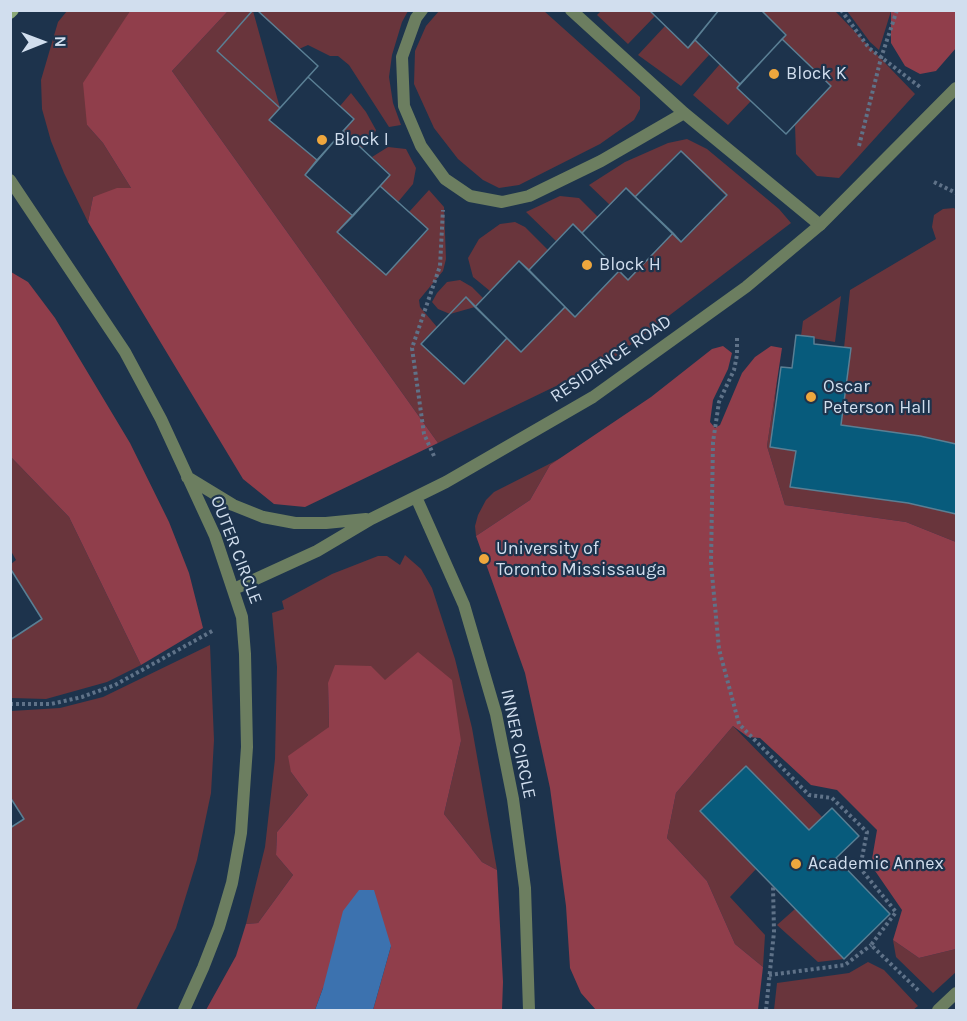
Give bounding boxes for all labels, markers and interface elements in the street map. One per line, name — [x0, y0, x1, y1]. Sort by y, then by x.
north arrow — [12, 12, 72, 72]
text: N — [51, 36, 70, 48]
place label: Block K — [786, 63, 847, 85]
marker: Block K — [767, 67, 781, 81]
place label: Block I — [334, 129, 389, 151]
marker: Block I — [315, 133, 329, 147]
place label: Block H — [599, 254, 661, 276]
marker: Block H — [580, 258, 594, 272]
street label: RESIDENCE ROAD — [546, 310, 676, 408]
place label: Oscar Peterson Hall — [823, 376, 931, 418]
marker: Oscar Peterson Hall — [804, 390, 818, 404]
street label: OUTER CIRCLE — [205, 493, 267, 607]
place label: University of Toronto Mississauga — [496, 538, 666, 580]
marker: University of Toronto Mississauga — [477, 552, 491, 566]
street label: INNER CIRCLE — [496, 687, 540, 801]
place label: Academic Annex — [808, 853, 944, 875]
marker: Academic Annex — [789, 857, 803, 871]

